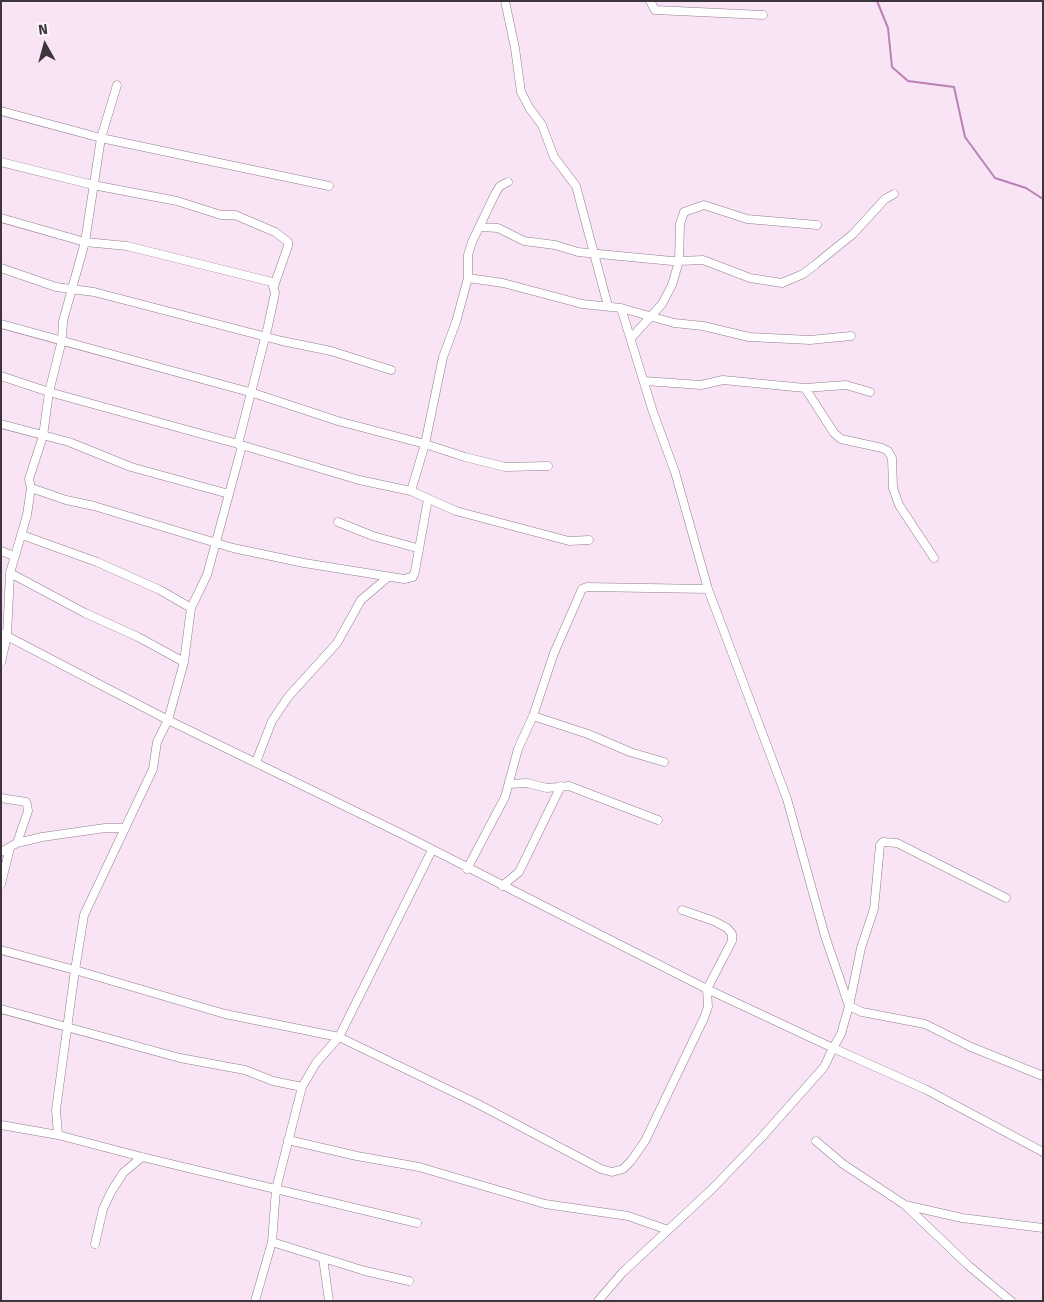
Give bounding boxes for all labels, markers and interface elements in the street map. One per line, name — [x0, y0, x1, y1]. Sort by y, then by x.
north arrow — [20, 20, 70, 70]
text: N — [37, 21, 49, 39]

